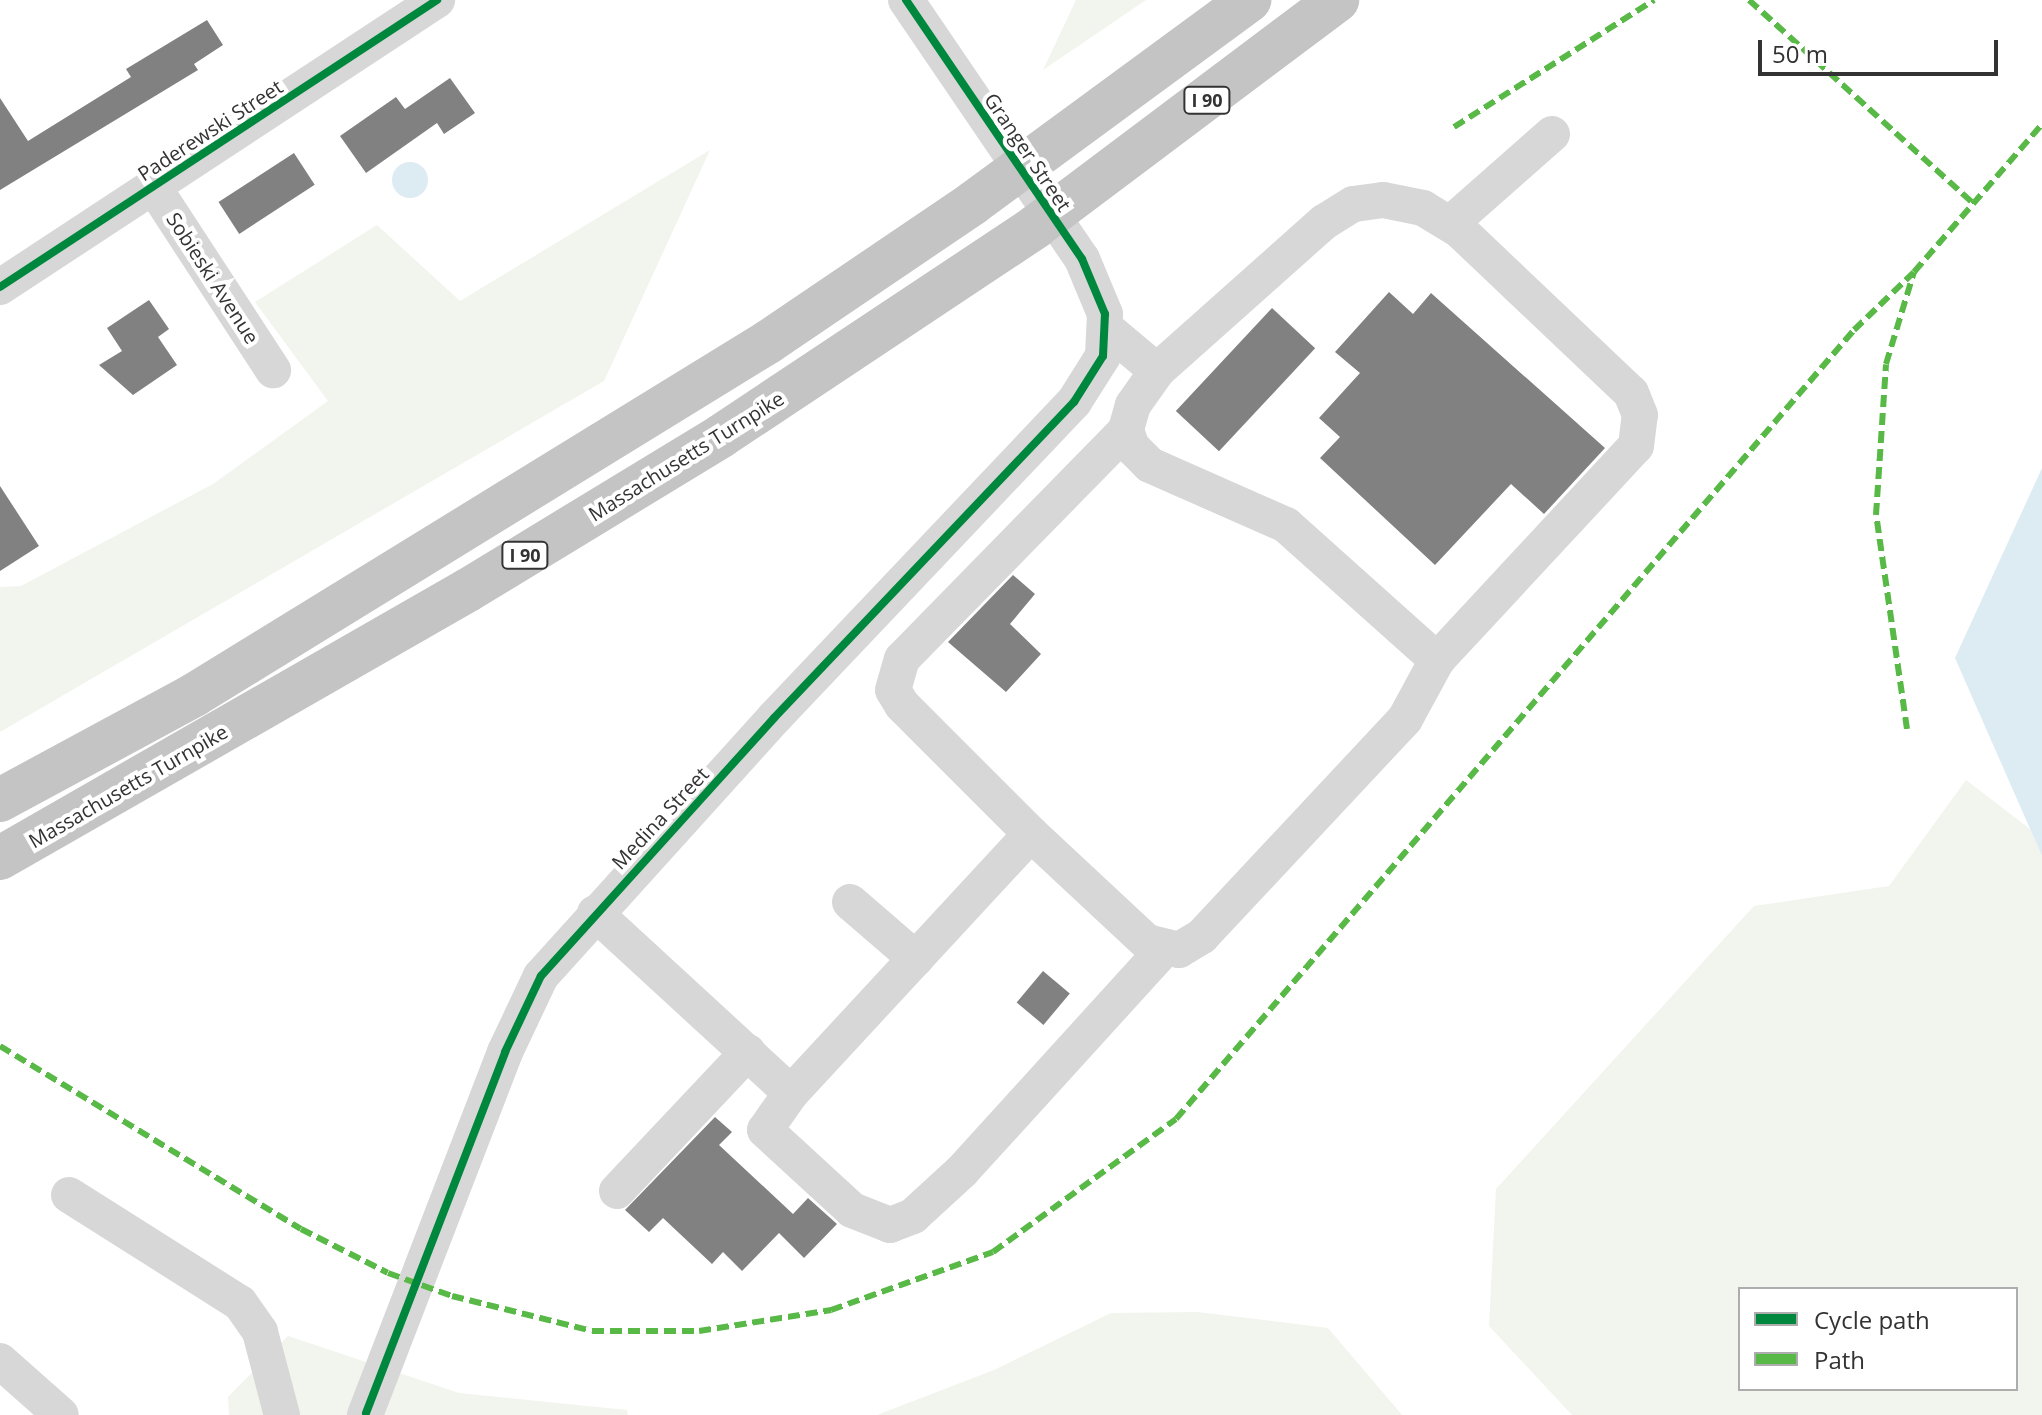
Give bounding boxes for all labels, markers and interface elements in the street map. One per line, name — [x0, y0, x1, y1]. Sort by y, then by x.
scale bar — [1762, 24, 2002, 74]
text: 50 m — [1772, 37, 1828, 70]
street label: Paderewski Street — [133, 74, 287, 186]
road number: I 90 — [1183, 86, 1231, 114]
street label: Granger Street — [980, 88, 1076, 216]
street label: Sobieski Avenue — [162, 208, 264, 348]
street label: Massachusetts Turnpike — [584, 386, 788, 526]
road number: I 90 — [501, 541, 549, 569]
street label: Massachusetts Turnpike — [24, 719, 232, 853]
street label: Medina Street — [607, 762, 713, 874]
legend — [1738, 1287, 2018, 1391]
text: Cycle path — [1814, 1303, 1930, 1336]
text: Path — [1814, 1343, 1865, 1376]

